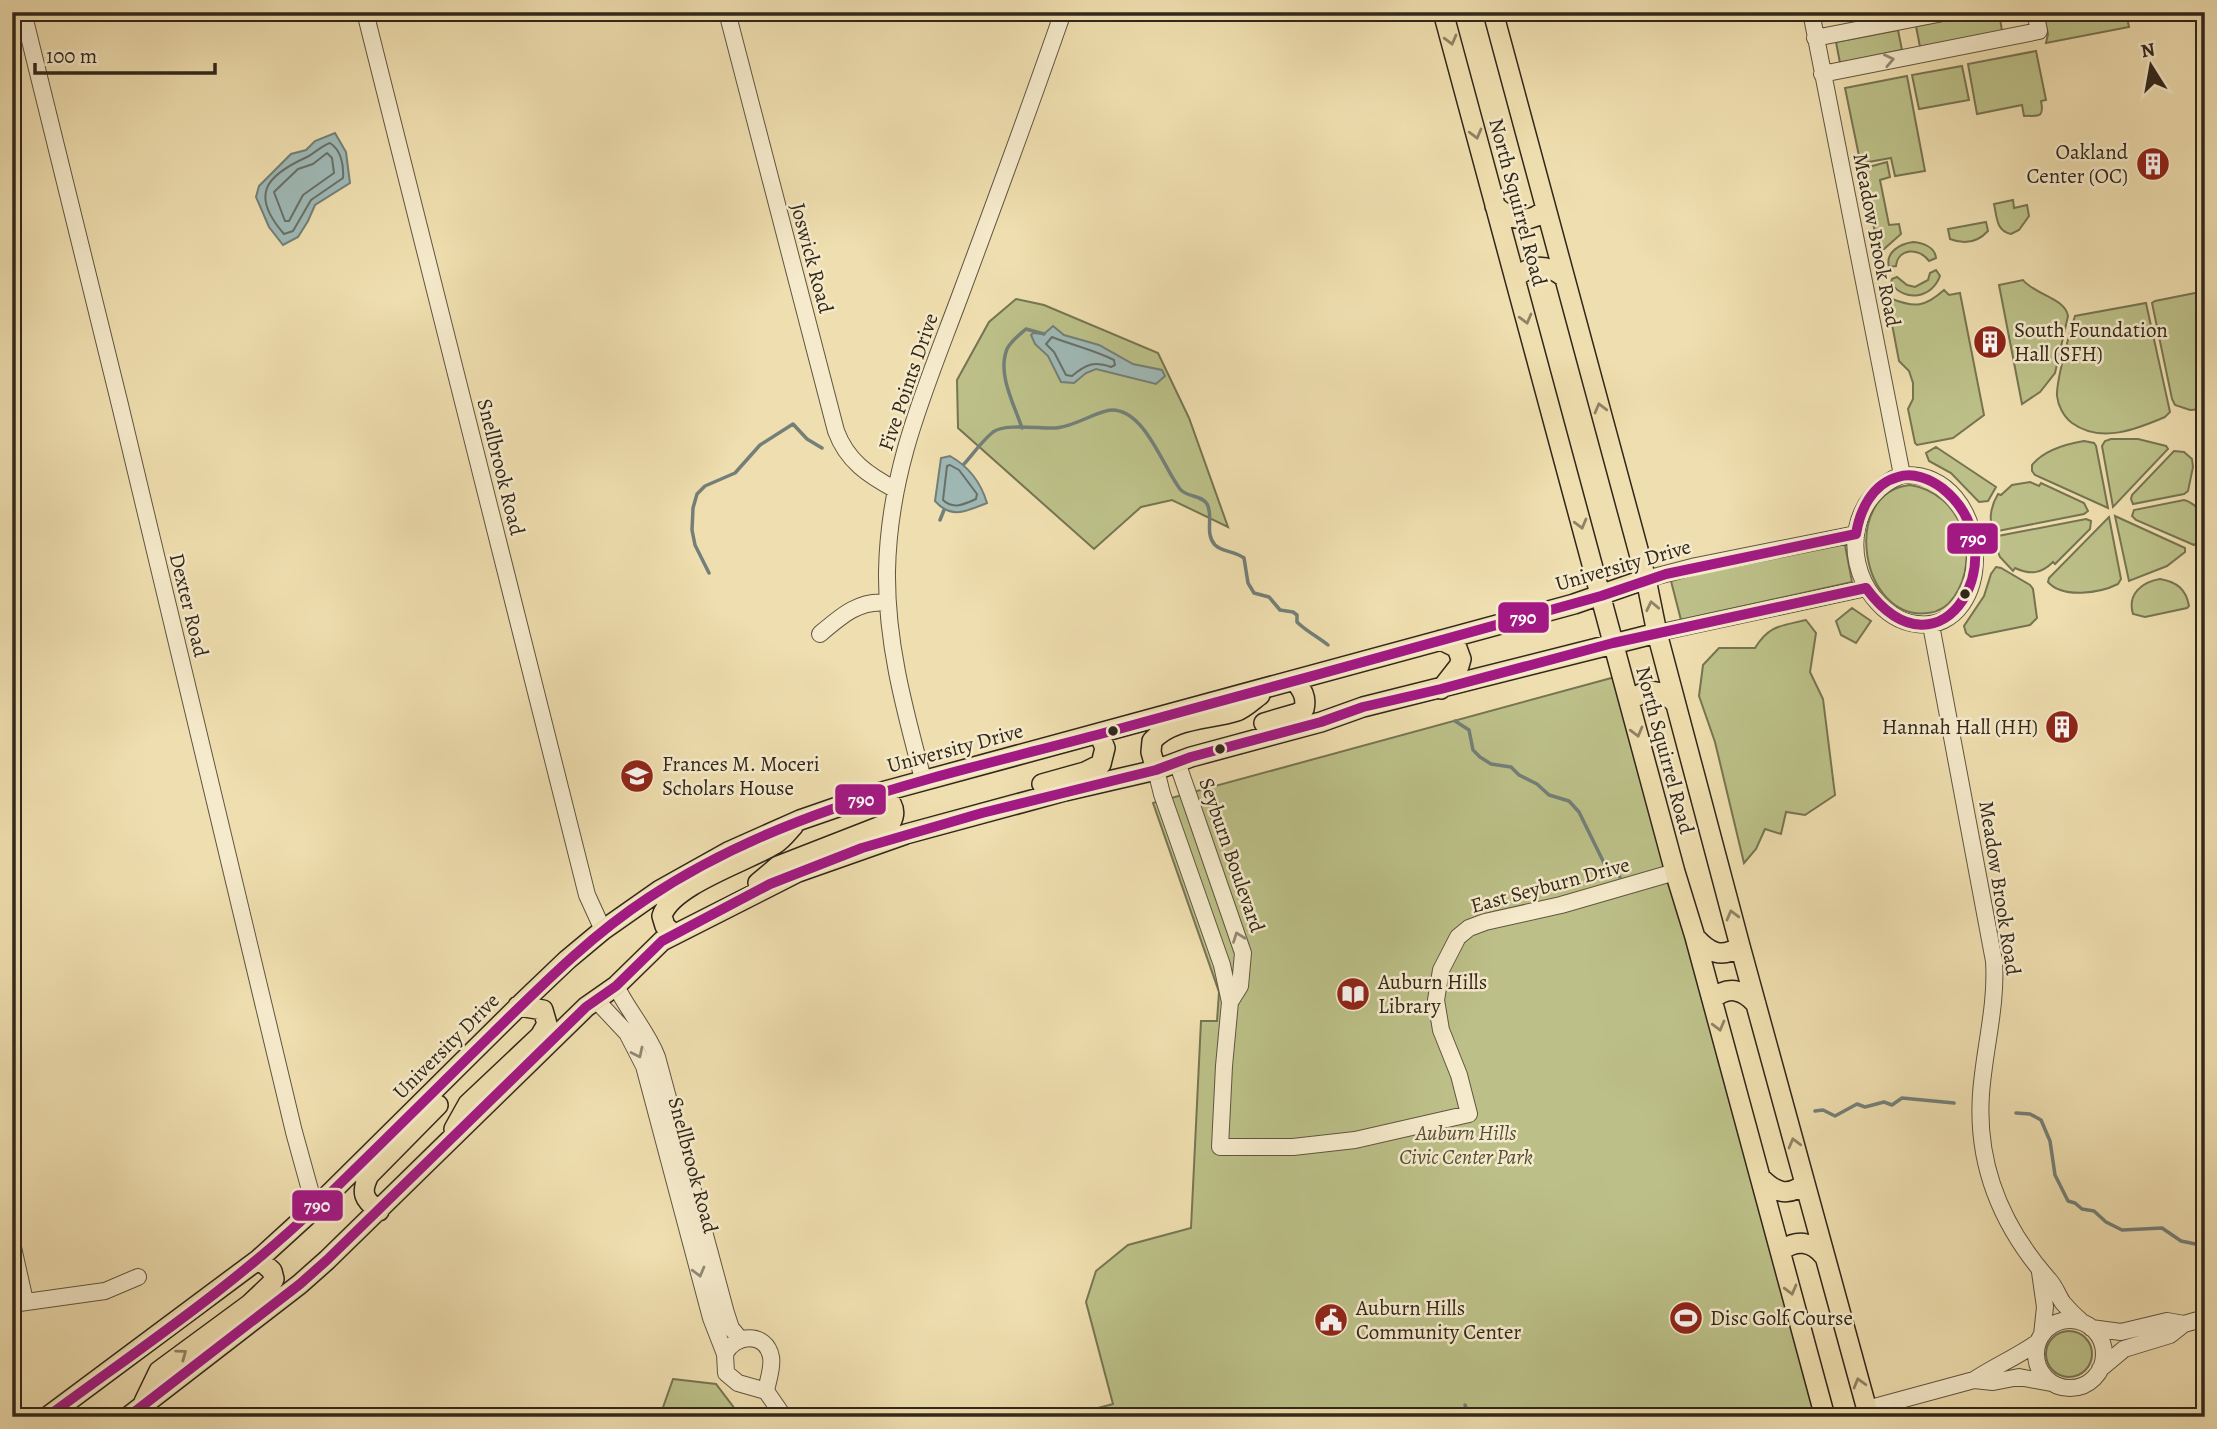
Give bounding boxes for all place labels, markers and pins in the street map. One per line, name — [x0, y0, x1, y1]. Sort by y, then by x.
place label: Oakland Center (OC) — [2027, 138, 2129, 190]
building icon: Oakland Center (OC) — [2134, 145, 2172, 183]
place label: South Foundation Hall (SFH) — [2014, 316, 2168, 368]
building icon: South Foundation Hall (SFH) — [1971, 323, 2009, 361]
unlabelled marker — [1958, 587, 1972, 601]
building icon: Hannah Hall (HH) — [2043, 708, 2081, 746]
place label: Hannah Hall (HH) — [1882, 713, 2038, 741]
unlabelled marker — [1106, 724, 1120, 738]
unlabelled marker — [1213, 742, 1227, 756]
place label: Frances M. Moceri Scholars House — [662, 750, 820, 802]
school or university icon: Frances M. Moceri Scholars House — [618, 757, 656, 795]
place label: Auburn Hills Library — [1377, 968, 1487, 1020]
library icon: Auburn Hills Library — [1334, 975, 1372, 1013]
place label: Auburn Hills Community Center — [1355, 1294, 1521, 1346]
sports icon: Disc Golf Course — [1667, 1299, 1705, 1337]
public building icon: Auburn Hills Community Center — [1312, 1301, 1350, 1339]
place label: Disc Golf Course — [1710, 1304, 1853, 1332]

